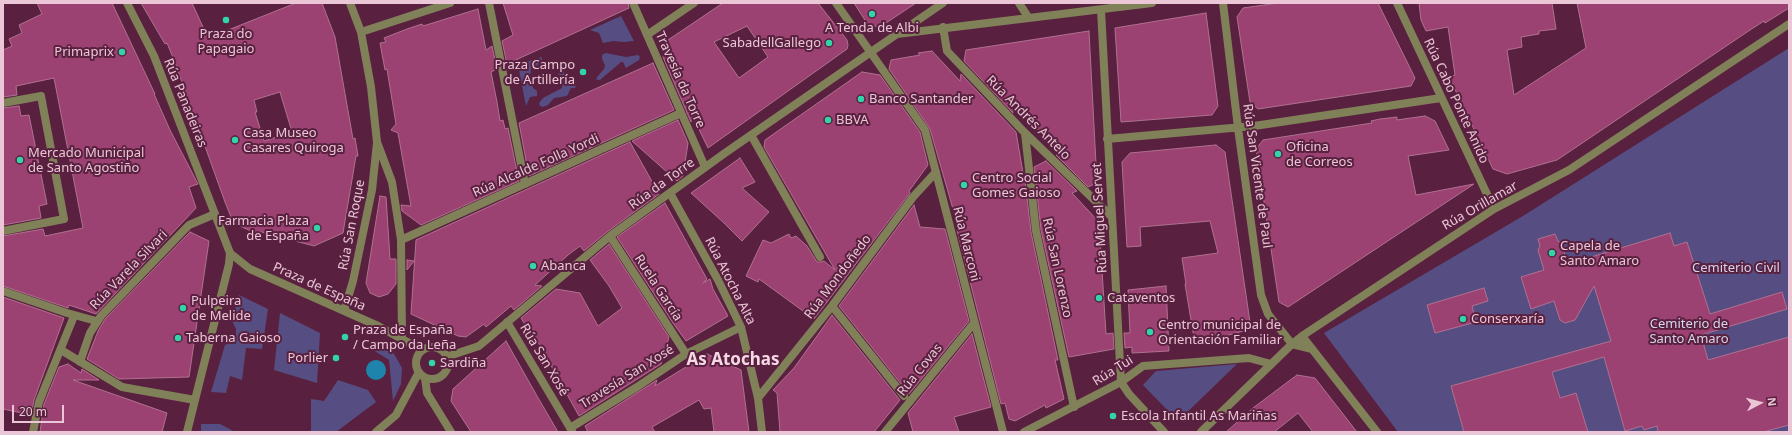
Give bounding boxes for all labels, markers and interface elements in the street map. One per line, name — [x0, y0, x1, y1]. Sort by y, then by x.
marker: A Tenda de Albi — [867, 9, 877, 19]
marker: Praza do Papagaio — [221, 15, 231, 25]
place label: A Tenda de Albi — [825, 20, 919, 36]
place label: Praza do Papagaio — [198, 26, 254, 57]
street label: Travesía da Torre — [652, 29, 708, 131]
place label: SabadellGallego — [723, 35, 821, 51]
street label: Rúa Cabo Ponte Anido — [1420, 36, 1492, 166]
marker: SabadellGallego — [824, 38, 834, 48]
place label: Primaprix — [54, 44, 114, 60]
marker: Primaprix — [117, 47, 127, 57]
street label: Rúa Panadeiras — [160, 56, 210, 150]
place label: Praza Campo de Artillería — [494, 57, 575, 88]
marker: Praza Campo de Artillería — [578, 67, 588, 77]
street label: Rúa Andrés Antelo — [983, 73, 1073, 163]
place label: Banco Santander — [869, 91, 973, 107]
marker: Banco Santander — [856, 94, 866, 104]
street label: Rúa San Vicente de Paul — [1239, 103, 1275, 249]
place label: BBVA — [836, 112, 868, 128]
marker: BBVA — [823, 115, 833, 125]
place label: Casa Museo Casares Quiroga — [243, 125, 344, 156]
street label: Rúa Alcalde Folla Yordi — [470, 131, 602, 201]
marker: Casa Museo Casares Quiroga — [230, 135, 240, 145]
place label: Oficina de Correos — [1286, 139, 1353, 170]
place label: Mercado Municipal de Santo Agostiño — [28, 145, 144, 176]
marker: Oficina de Correos — [1273, 149, 1283, 159]
marker: Mercado Municipal de Santo Agostiño — [15, 155, 25, 165]
street label: Rúa da Torre — [626, 155, 698, 213]
street label: Rúa Miguel Servet — [1089, 162, 1111, 274]
place label: Centro Social Gomes Gaioso — [972, 170, 1060, 201]
street label: Rúa San Roque — [336, 178, 368, 272]
street label: Rúa Orillamar — [1440, 178, 1520, 234]
marker: Centro Social Gomes Gaioso — [959, 180, 969, 190]
street label: Rúa Marconi — [949, 205, 983, 283]
place label: Farmacia Plaza de España — [218, 213, 309, 244]
street label: Rúa San Lorenzo — [1039, 217, 1075, 319]
marker: Farmacia Plaza de España — [312, 223, 322, 233]
street label: Rúa Varela Silvari — [87, 227, 171, 313]
street label: Rúa Mondoñedo — [801, 232, 875, 322]
street label: Rúa Atocha Alta — [701, 235, 759, 327]
place label: Capela de Santo Amaro — [1560, 238, 1639, 269]
marker: Capela de Santo Amaro — [1547, 248, 1557, 258]
street label: Ruela García — [631, 252, 685, 324]
place label: Abanca — [541, 258, 586, 274]
street label: Praza de España — [270, 260, 368, 314]
park label: Cemiterio Civil — [1692, 260, 1780, 276]
marker: Abanca — [528, 261, 538, 271]
place label: Cataventos — [1107, 290, 1175, 306]
place label: Pulpeira de Melide — [191, 293, 251, 324]
marker: Cataventos — [1094, 293, 1104, 303]
marker: Pulpeira de Melide — [178, 303, 188, 313]
place label: Conserxaría — [1471, 311, 1544, 327]
marker: Conserxaría — [1458, 314, 1468, 324]
park label: Cemiterio de Santo Amaro — [1649, 316, 1729, 347]
place label: Centro municipal de Orientación Familiar — [1158, 317, 1282, 348]
street label: Rúa San Xosé — [516, 321, 572, 399]
place label: Praza de España / Campo da Leña — [353, 322, 456, 353]
marker: Centro municipal de Orientación Familiar — [1145, 327, 1155, 337]
place label: Taberna Gaioso — [186, 330, 281, 346]
marker: Praza de España / Campo da Leña — [340, 332, 350, 342]
marker: Taberna Gaioso — [173, 333, 183, 343]
street label: Rúa Covas — [894, 341, 946, 399]
street label: Travesía San Xosé — [577, 342, 677, 412]
place label: Porlier — [287, 350, 328, 366]
district label: As Atochas — [686, 350, 780, 370]
marker: Porlier — [331, 353, 341, 363]
street label: Rúa Tui — [1090, 353, 1136, 389]
place label: Sardiña — [440, 355, 486, 371]
marker: Sardiña — [427, 358, 437, 368]
north arrow — [1740, 383, 1780, 423]
text: N — [1765, 396, 1780, 407]
scale bar — [14, 397, 66, 423]
text: 20 m — [19, 403, 47, 420]
place label: Escola Infantil As Mariñas — [1121, 408, 1277, 424]
marker: Escola Infantil As Mariñas — [1108, 411, 1118, 421]

